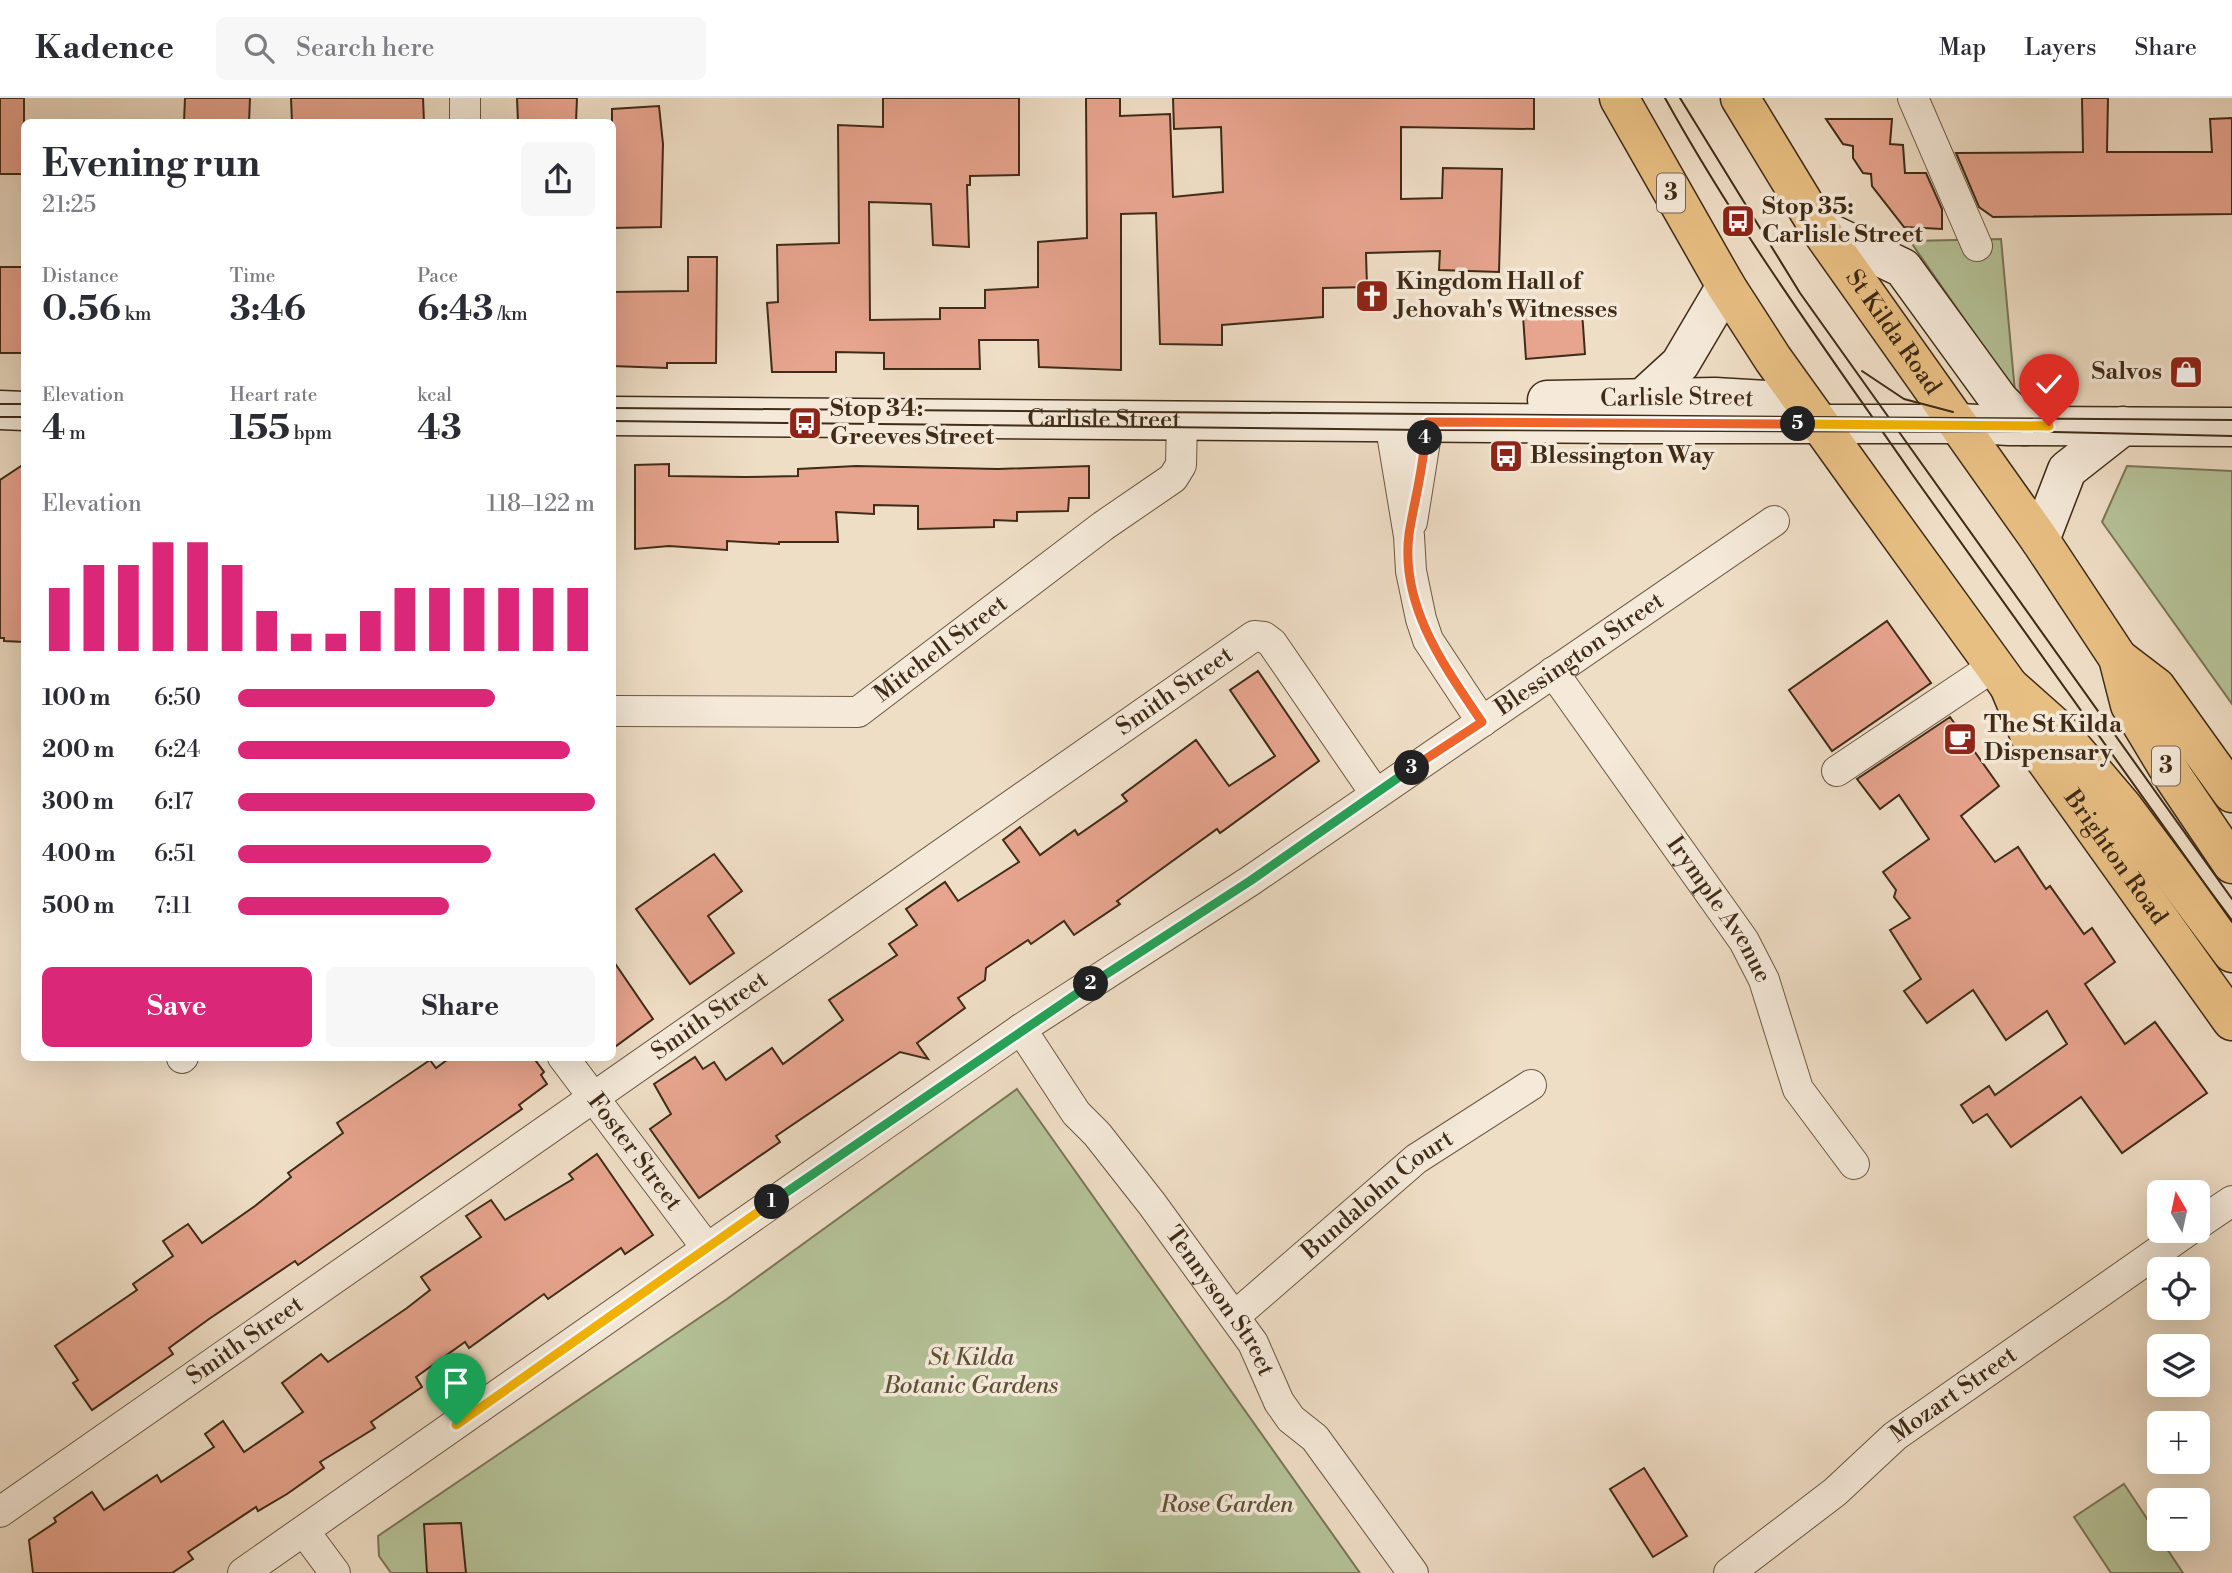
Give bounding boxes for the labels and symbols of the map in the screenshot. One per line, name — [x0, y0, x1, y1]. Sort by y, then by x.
road number: 3 — [1657, 174, 1685, 212]
place label: Stop 35: Carlisle Street — [1762, 192, 1923, 250]
bus stop icon: Stop 35: Carlisle Street — [1719, 202, 1757, 240]
street label: St Kilda Road — [1838, 264, 1948, 401]
place label: Kingdom Hall of Jehovah's Witnesses — [1393, 267, 1617, 325]
church icon: Kingdom Hall of Jehovah's Witnesses — [1353, 277, 1391, 315]
shop icon: Salvos — [2167, 353, 2205, 391]
pin — [2019, 354, 2079, 426]
place label: Salvos — [2092, 357, 2162, 387]
street label: Carlisle Street — [1600, 382, 1755, 414]
place label: Stop 34: Greeves Street — [830, 394, 994, 452]
bus stop icon: Stop 34: Greeves Street — [786, 404, 824, 442]
street label: Carlisle Street — [1027, 404, 1181, 435]
pin: 5 — [1780, 406, 1815, 442]
pin: 4 — [1408, 420, 1442, 456]
bus stop icon: Blessington Way — [1487, 437, 1525, 475]
place label: Blessington Way — [1530, 441, 1715, 471]
street label: Blessington Street — [1489, 586, 1670, 723]
street label: Mitchell Street — [868, 589, 1014, 709]
street label: Smith Street — [1111, 640, 1239, 743]
place label: The St Kilda Dispensary — [1984, 710, 2123, 768]
cafe icon: The St Kilda Dispensary — [1941, 720, 1979, 758]
road number: 3 — [2152, 746, 2180, 786]
pin: 3 — [1394, 750, 1430, 786]
street label: Brighton Road — [2056, 783, 2174, 931]
street label: Irymple Avenue — [1659, 830, 1778, 988]
street label: Smith Street — [646, 965, 775, 1067]
pin: 2 — [1074, 966, 1108, 1001]
street label: Foster Street — [581, 1087, 689, 1217]
street label: Bundalohn Court — [1295, 1124, 1459, 1267]
north arrow — [2147, 1180, 2210, 1242]
pin: 1 — [754, 1184, 790, 1220]
street label: Tennyson Street — [1158, 1220, 1281, 1381]
street label: Smith Street — [181, 1289, 310, 1392]
street label: Mozart Street — [1884, 1340, 2023, 1450]
park label: St Kilda Botanic Gardens — [883, 1343, 1058, 1401]
pin — [426, 1353, 486, 1425]
park label: Rose Garden — [1159, 1490, 1294, 1520]

